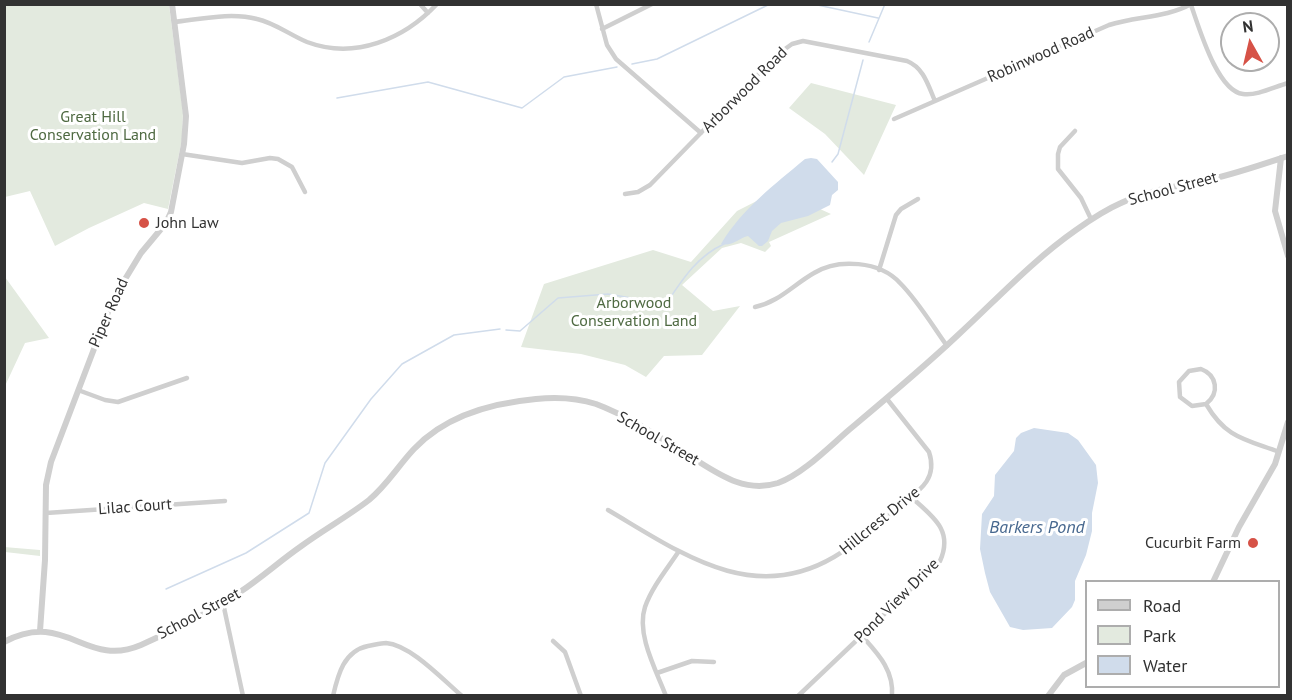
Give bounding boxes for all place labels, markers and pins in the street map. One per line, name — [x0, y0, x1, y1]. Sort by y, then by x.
place label: John Law — [156, 213, 219, 233]
marker: John Law — [137, 216, 151, 230]
place label: Cucurbit Farm — [1145, 533, 1241, 553]
marker: Cucurbit Farm — [1246, 536, 1260, 550]

